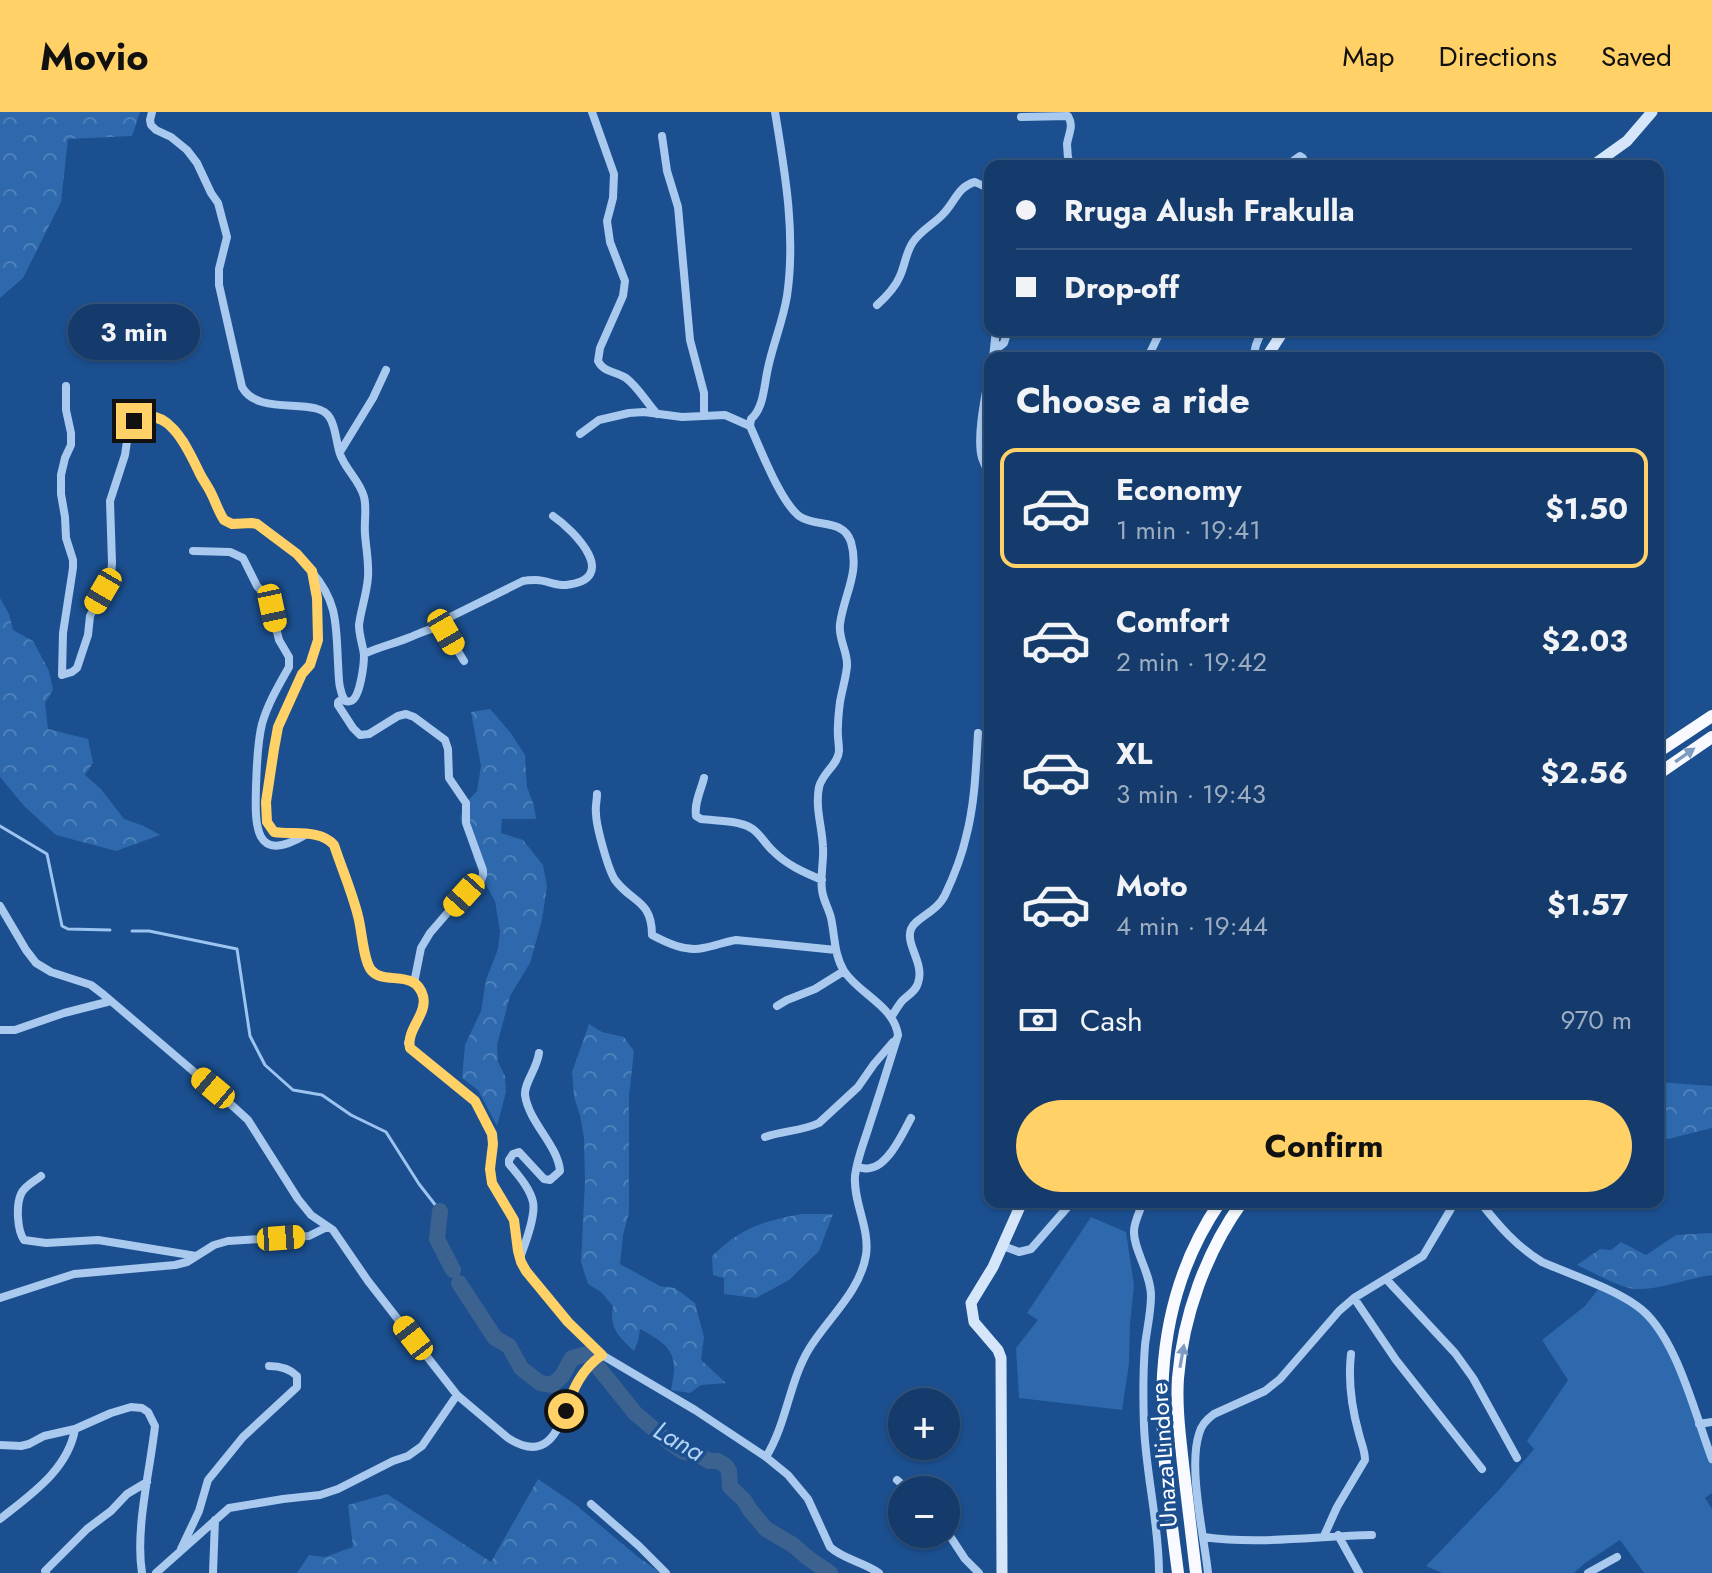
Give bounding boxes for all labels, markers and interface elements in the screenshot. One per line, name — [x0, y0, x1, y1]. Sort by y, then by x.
text: Movio — [40, 29, 149, 84]
text: Map — [1342, 36, 1394, 77]
text: Directions — [1438, 36, 1557, 77]
text: Saved — [1601, 36, 1672, 77]
text: Rruga Alush Frakulla — [1064, 189, 1355, 232]
text: Drop-off — [1064, 266, 1179, 309]
callout: 3 min — [68, 305, 200, 361]
text: 3 min — [100, 313, 168, 351]
text: Choose a ride — [1016, 374, 1250, 426]
route end — [116, 403, 152, 439]
text: Economy — [1116, 468, 1242, 511]
icon: car — [1020, 472, 1092, 544]
text: $1.50 — [1545, 487, 1628, 530]
text: 1 min · 19:41 — [1116, 511, 1261, 549]
car — [81, 564, 125, 618]
car — [255, 582, 289, 634]
text: Comfort — [1116, 600, 1229, 643]
icon: car — [1020, 604, 1092, 676]
car — [424, 605, 468, 659]
text: $2.03 — [1542, 619, 1628, 662]
text: 2 min · 19:42 — [1116, 643, 1267, 681]
text: XL — [1116, 732, 1152, 775]
icon: car — [1020, 736, 1092, 808]
one-way arrow — [1674, 748, 1695, 763]
text: $2.56 — [1541, 751, 1628, 794]
text: 3 min · 19:43 — [1116, 775, 1266, 813]
text: Moto — [1116, 864, 1188, 907]
icon: car — [1020, 868, 1092, 940]
car — [439, 869, 489, 921]
text: $1.57 — [1547, 883, 1628, 926]
text: 4 min · 19:44 — [1116, 907, 1268, 945]
icon: cash — [1016, 998, 1060, 1042]
text: Cash — [1080, 999, 1143, 1042]
text: 970 m — [1560, 1001, 1632, 1039]
car — [187, 1063, 239, 1113]
button: Confirm — [1016, 1100, 1632, 1192]
car — [256, 1224, 306, 1252]
car — [389, 1312, 437, 1364]
one-way arrow — [1176, 1343, 1189, 1368]
street label: Unaza Lindore — [1141, 1381, 1186, 1529]
map controls — [888, 1388, 960, 1548]
button: + — [888, 1388, 960, 1460]
route start — [548, 1393, 584, 1429]
water label: Lana — [646, 1411, 712, 1471]
button: − — [888, 1476, 960, 1548]

